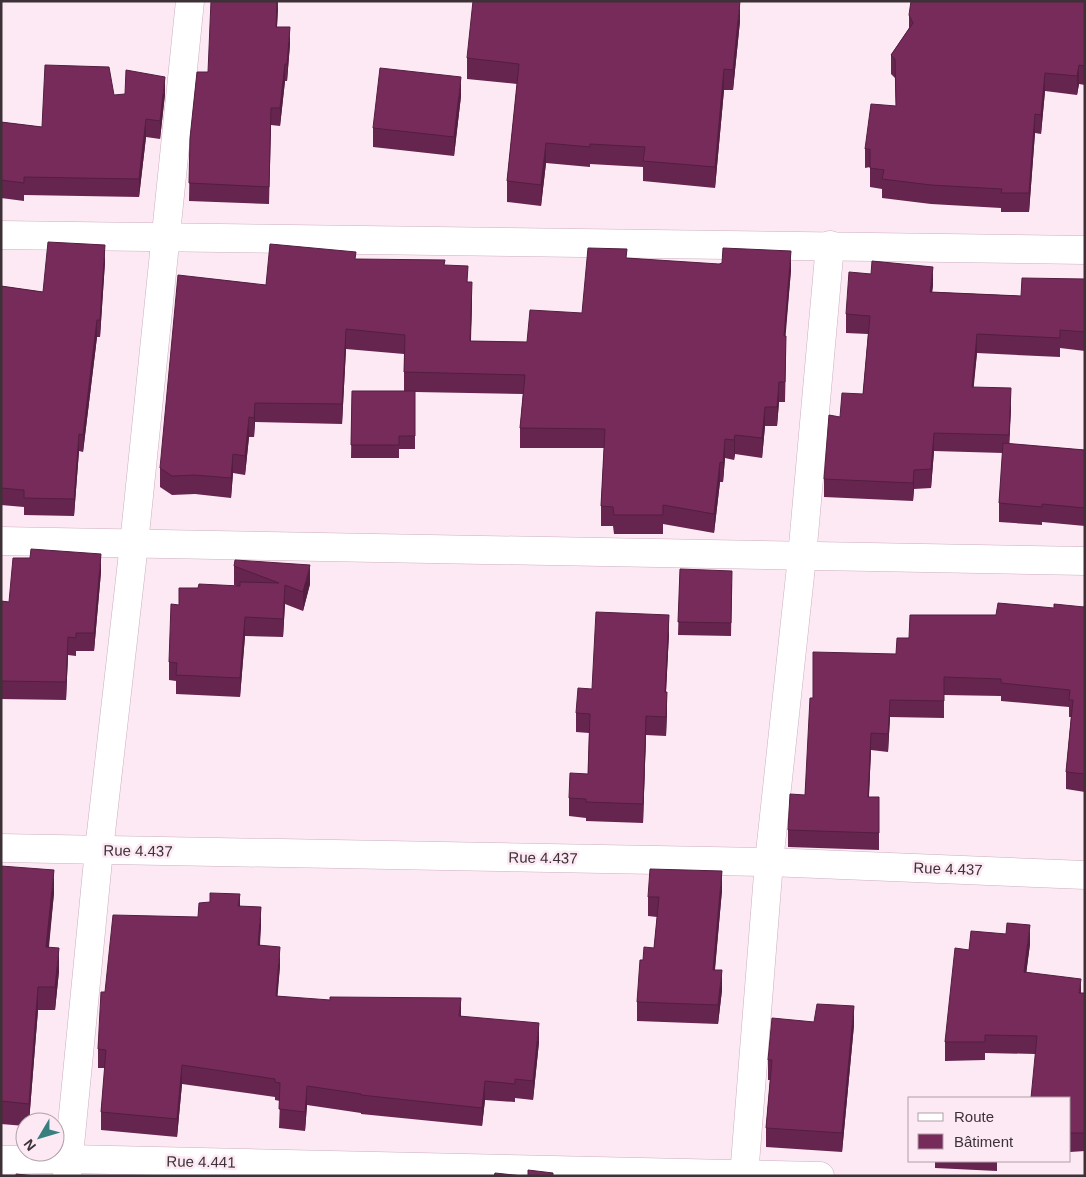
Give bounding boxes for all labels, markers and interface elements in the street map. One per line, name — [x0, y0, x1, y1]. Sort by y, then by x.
street label: Rue 4.437 — [103, 841, 173, 860]
street label: Rue 4.437 — [508, 848, 578, 867]
street label: Rue 4.437 — [913, 859, 983, 878]
legend — [908, 1097, 1071, 1162]
text: Route — [954, 1108, 994, 1125]
north arrow — [15, 1112, 65, 1162]
text: Bâtiment — [954, 1133, 1014, 1150]
text: N — [20, 1136, 39, 1154]
street label: Rue 4.441 — [166, 1152, 236, 1171]

